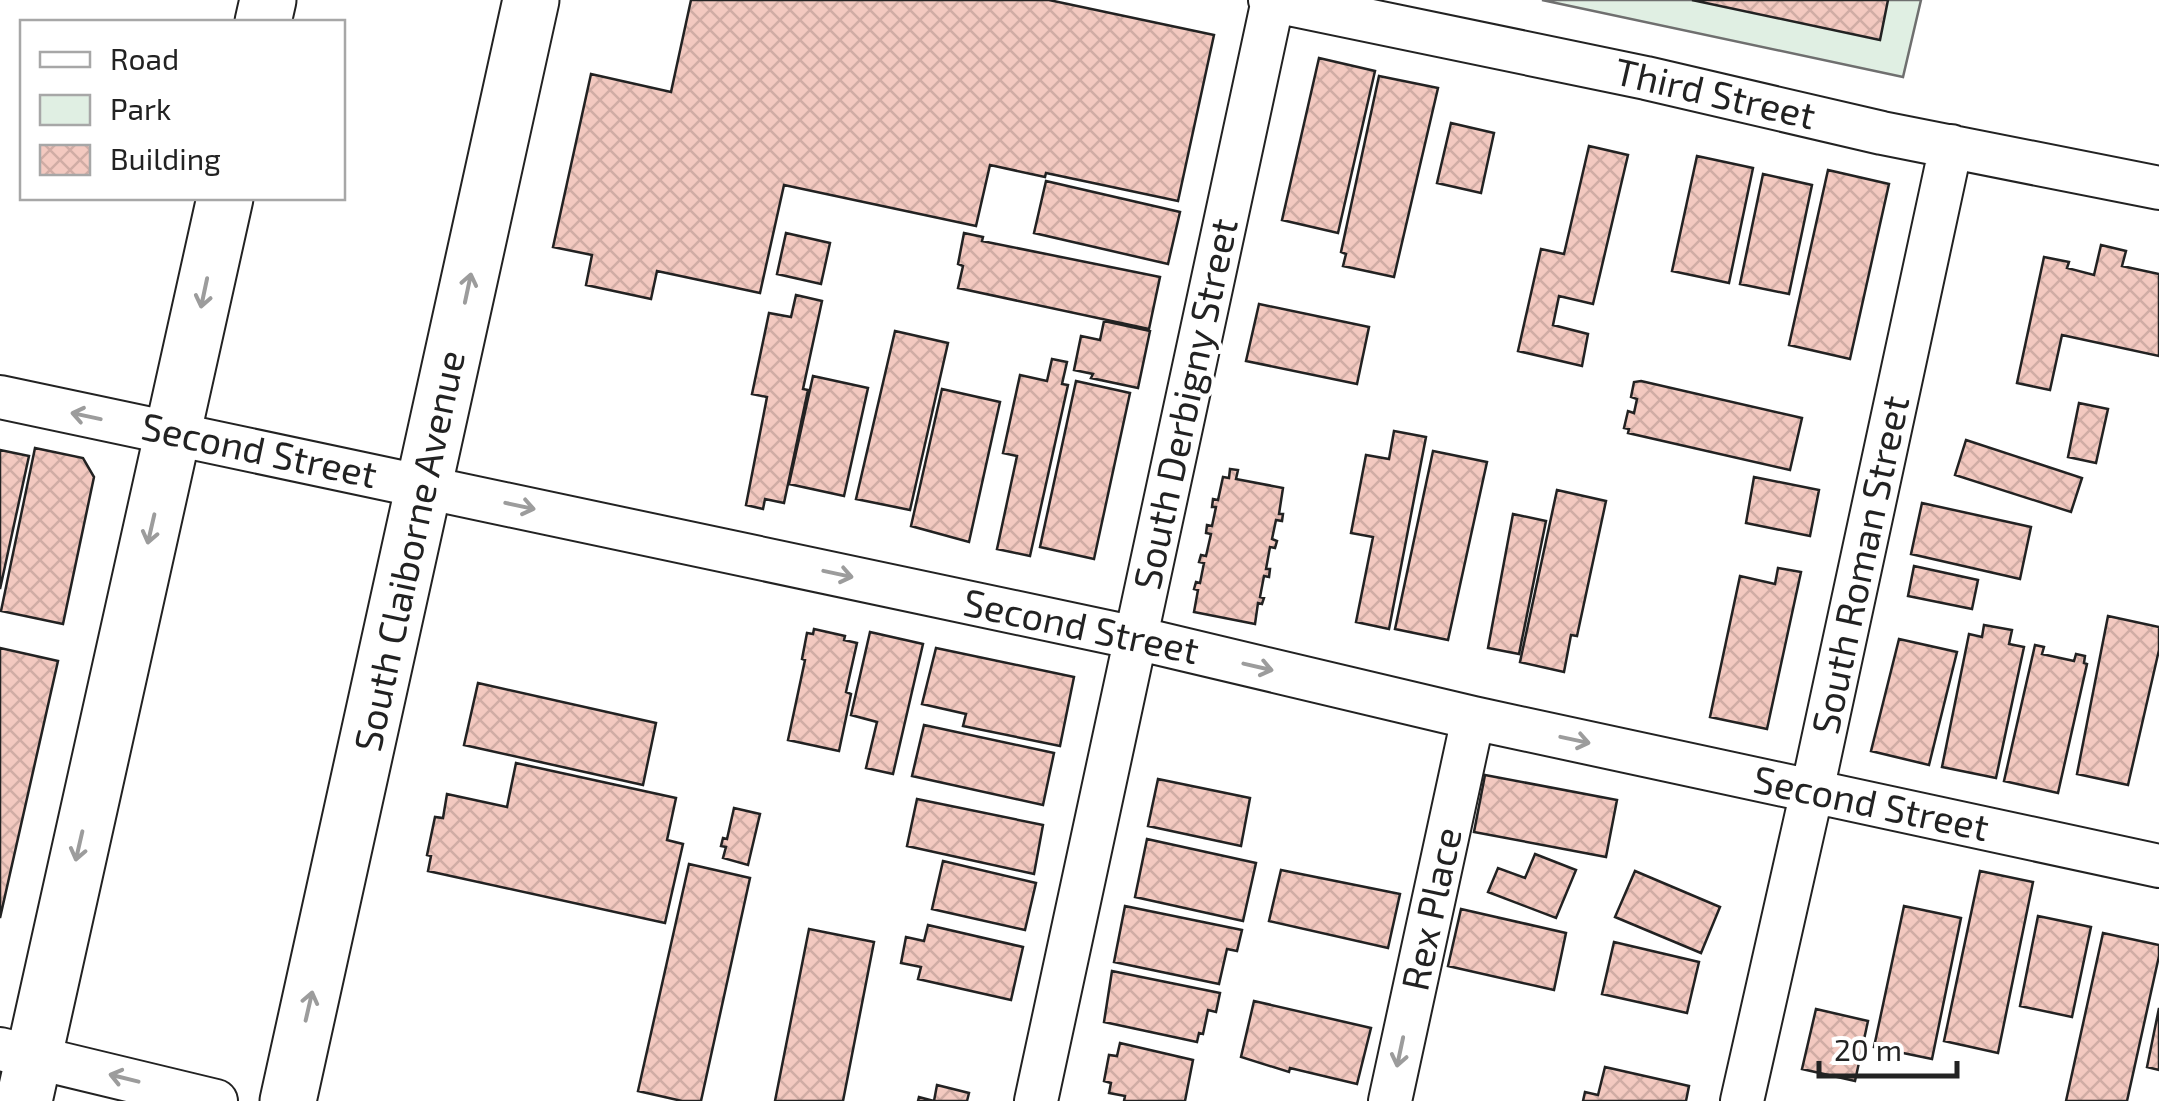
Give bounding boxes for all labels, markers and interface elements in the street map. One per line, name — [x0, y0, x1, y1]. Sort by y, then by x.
legend — [20, 20, 345, 200]
text: Road — [110, 40, 179, 76]
street label: Third Street — [1611, 47, 1820, 137]
text: Park — [110, 90, 171, 126]
text: Building — [110, 140, 221, 176]
street label: South Derbigny Street — [1122, 214, 1246, 593]
one-way arrow — [460, 272, 479, 304]
one-way arrow — [194, 276, 212, 308]
street label: South Claiborne Avenue — [343, 346, 473, 755]
street label: South Roman Street — [1801, 391, 1917, 738]
street label: Second Street — [137, 402, 381, 496]
one-way arrow — [71, 405, 103, 424]
one-way arrow — [503, 498, 535, 517]
one-way arrow — [141, 512, 159, 544]
one-way arrow — [821, 566, 853, 584]
street label: Second Street — [959, 578, 1203, 672]
one-way arrow — [1241, 659, 1273, 677]
one-way arrow — [1558, 731, 1590, 750]
street label: Second Street — [1749, 755, 1993, 849]
street label: Rex Place — [1390, 823, 1470, 994]
one-way arrow — [69, 829, 87, 861]
one-way arrow — [301, 991, 319, 1023]
scale bar — [1819, 1016, 1956, 1078]
text: 20 m — [1834, 1031, 1902, 1067]
one-way arrow — [1390, 1036, 1409, 1068]
one-way arrow — [109, 1068, 141, 1086]

